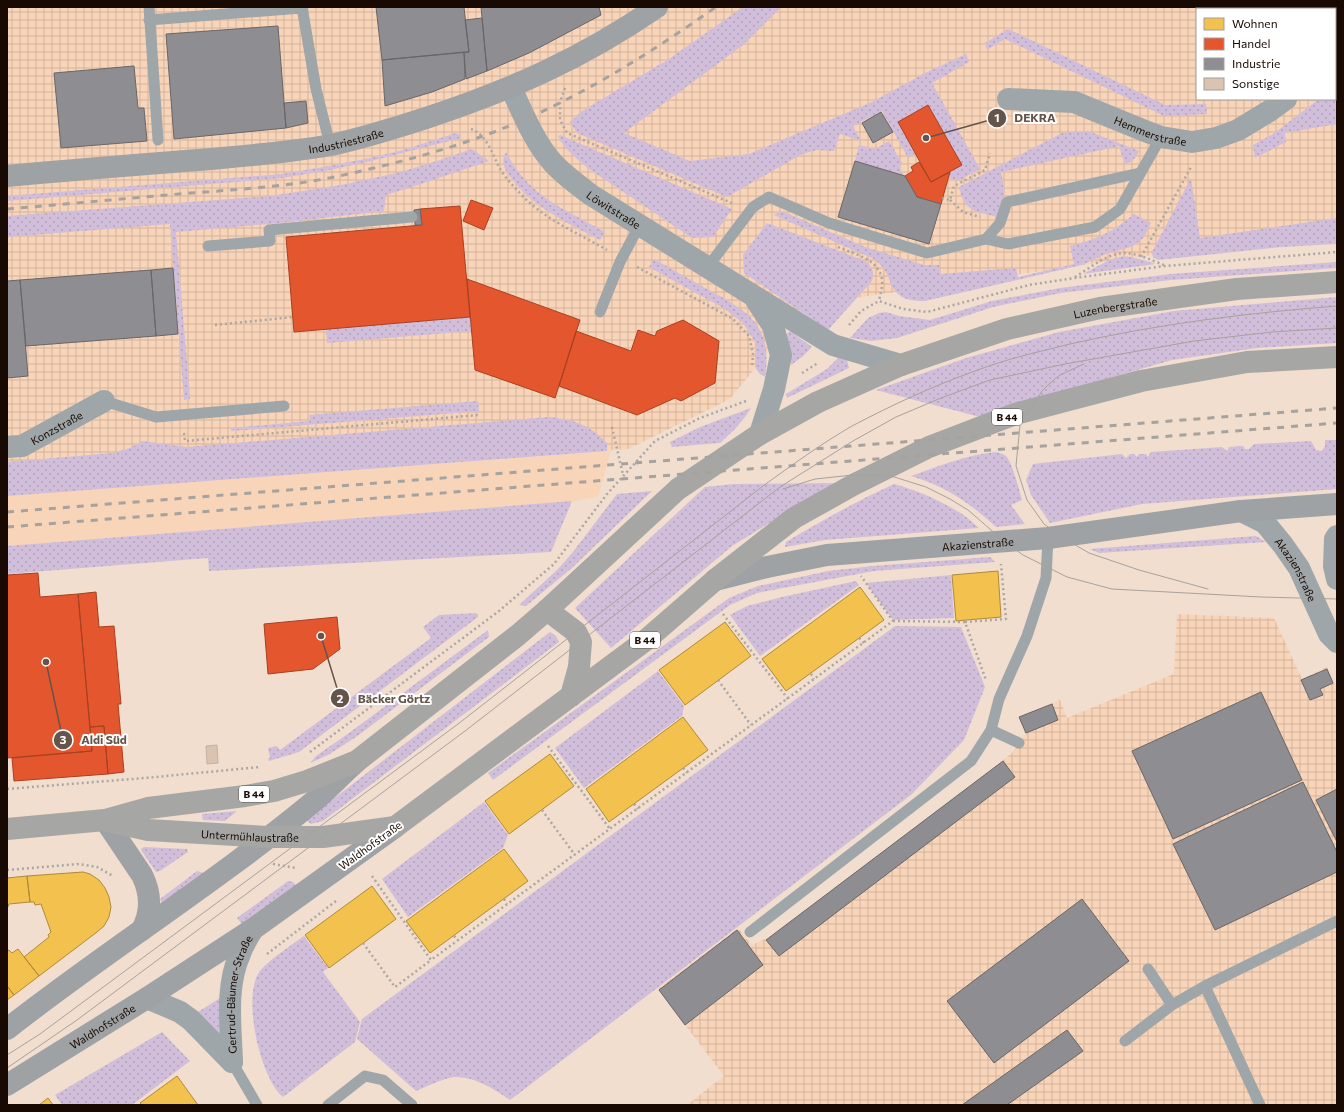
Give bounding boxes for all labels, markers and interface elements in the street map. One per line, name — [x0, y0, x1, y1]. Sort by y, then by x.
legend — [1196, 8, 1336, 100]
text: Wohnen — [1232, 16, 1278, 30]
text: Handel — [1232, 36, 1270, 50]
text: Industrie — [1232, 56, 1280, 70]
text: Sonstige — [1232, 76, 1279, 90]
callout: DEKRA — [987, 106, 1064, 130]
text: 1 — [994, 110, 1000, 124]
text: DEKRA — [1014, 110, 1056, 124]
street label: Hemmerstraße — [1113, 113, 1188, 148]
street label: Industriestraße — [308, 125, 385, 155]
street label: Löwitstraße — [584, 188, 643, 231]
street label: Luzenbergstraße — [1072, 294, 1158, 320]
street label: Konzstraße — [28, 408, 85, 447]
road number: B 44 — [992, 409, 1022, 425]
street label: Akazienstraße — [941, 534, 1014, 553]
street label: Akazienstraße — [1273, 535, 1320, 603]
road number: B 44 — [630, 632, 660, 648]
callout: Bäcker Görtz — [330, 686, 438, 710]
text: 2 — [337, 691, 344, 705]
text: Bäcker Görtz — [358, 691, 430, 705]
callout: Aldi Süd — [53, 728, 135, 752]
text: 3 — [60, 732, 67, 746]
text: Aldi Süd — [81, 732, 127, 746]
road number: B 44 — [239, 786, 269, 802]
street label: Waldhofstraße — [336, 818, 404, 872]
street label: Untermühlaustraße — [201, 827, 299, 844]
street label: Gertrud-Bäumer-Straße — [223, 932, 255, 1054]
street label: Waldhofstraße — [67, 1001, 137, 1051]

